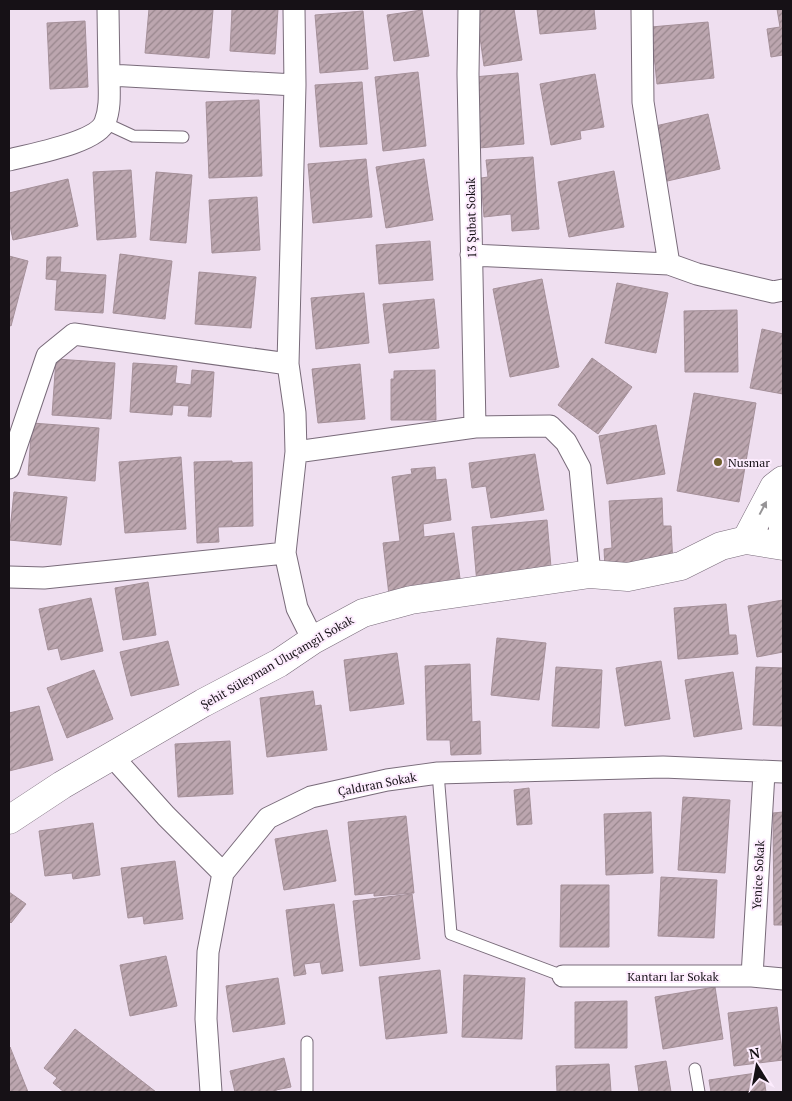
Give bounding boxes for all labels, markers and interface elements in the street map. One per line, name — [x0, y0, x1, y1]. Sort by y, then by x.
street label: 13 Şubat Sokak — [463, 177, 479, 258]
place label: Nusmar — [728, 455, 770, 470]
marker: Nusmar — [712, 456, 724, 468]
one-way arrow — [758, 501, 767, 515]
street label: Şehit Süleyman Uluçamgil Sokak — [198, 612, 357, 712]
street label: Çaldıran Sokak — [336, 769, 418, 799]
street label: Yenice Sokak — [749, 839, 767, 910]
street label: Kantarı lar Sokak — [627, 969, 719, 984]
north arrow — [732, 1041, 782, 1091]
text: N — [747, 1042, 762, 1063]

